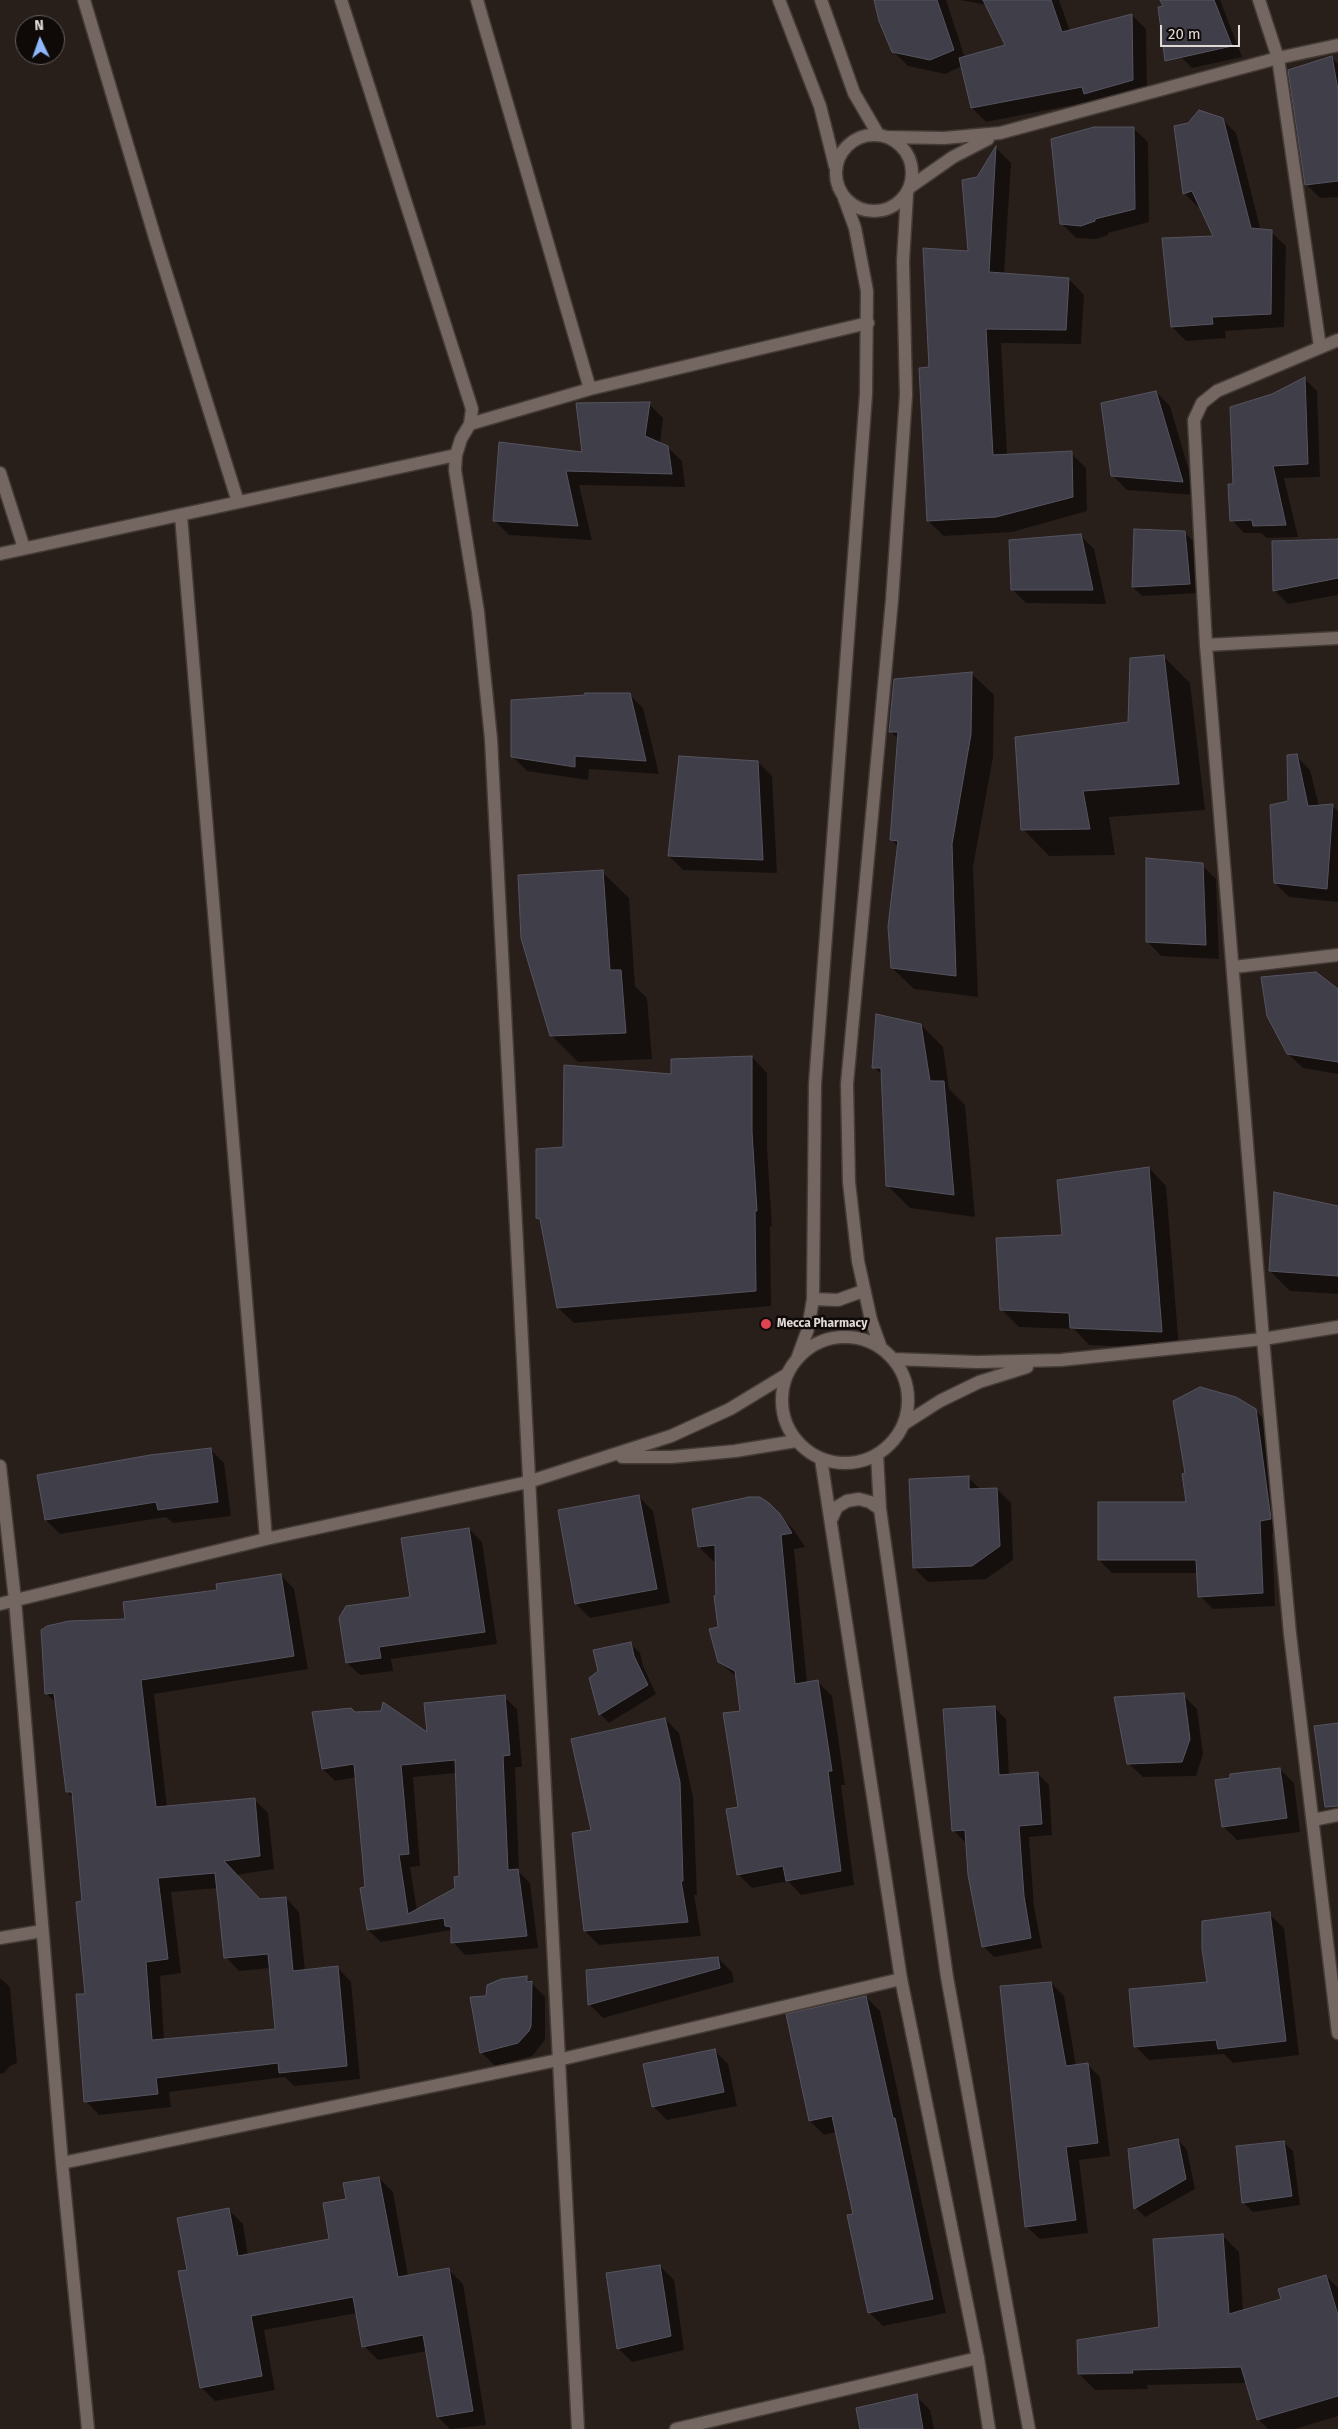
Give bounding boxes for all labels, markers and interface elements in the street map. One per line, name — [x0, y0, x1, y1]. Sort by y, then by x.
north arrow — [15, 15, 65, 65]
scale bar — [1163, 15, 1243, 47]
text: N — [34, 17, 44, 34]
text: 20 m — [1168, 25, 1201, 43]
marker: Mecca Pharmacy — [759, 1317, 773, 1331]
place label: Mecca Pharmacy — [777, 1317, 868, 1331]

